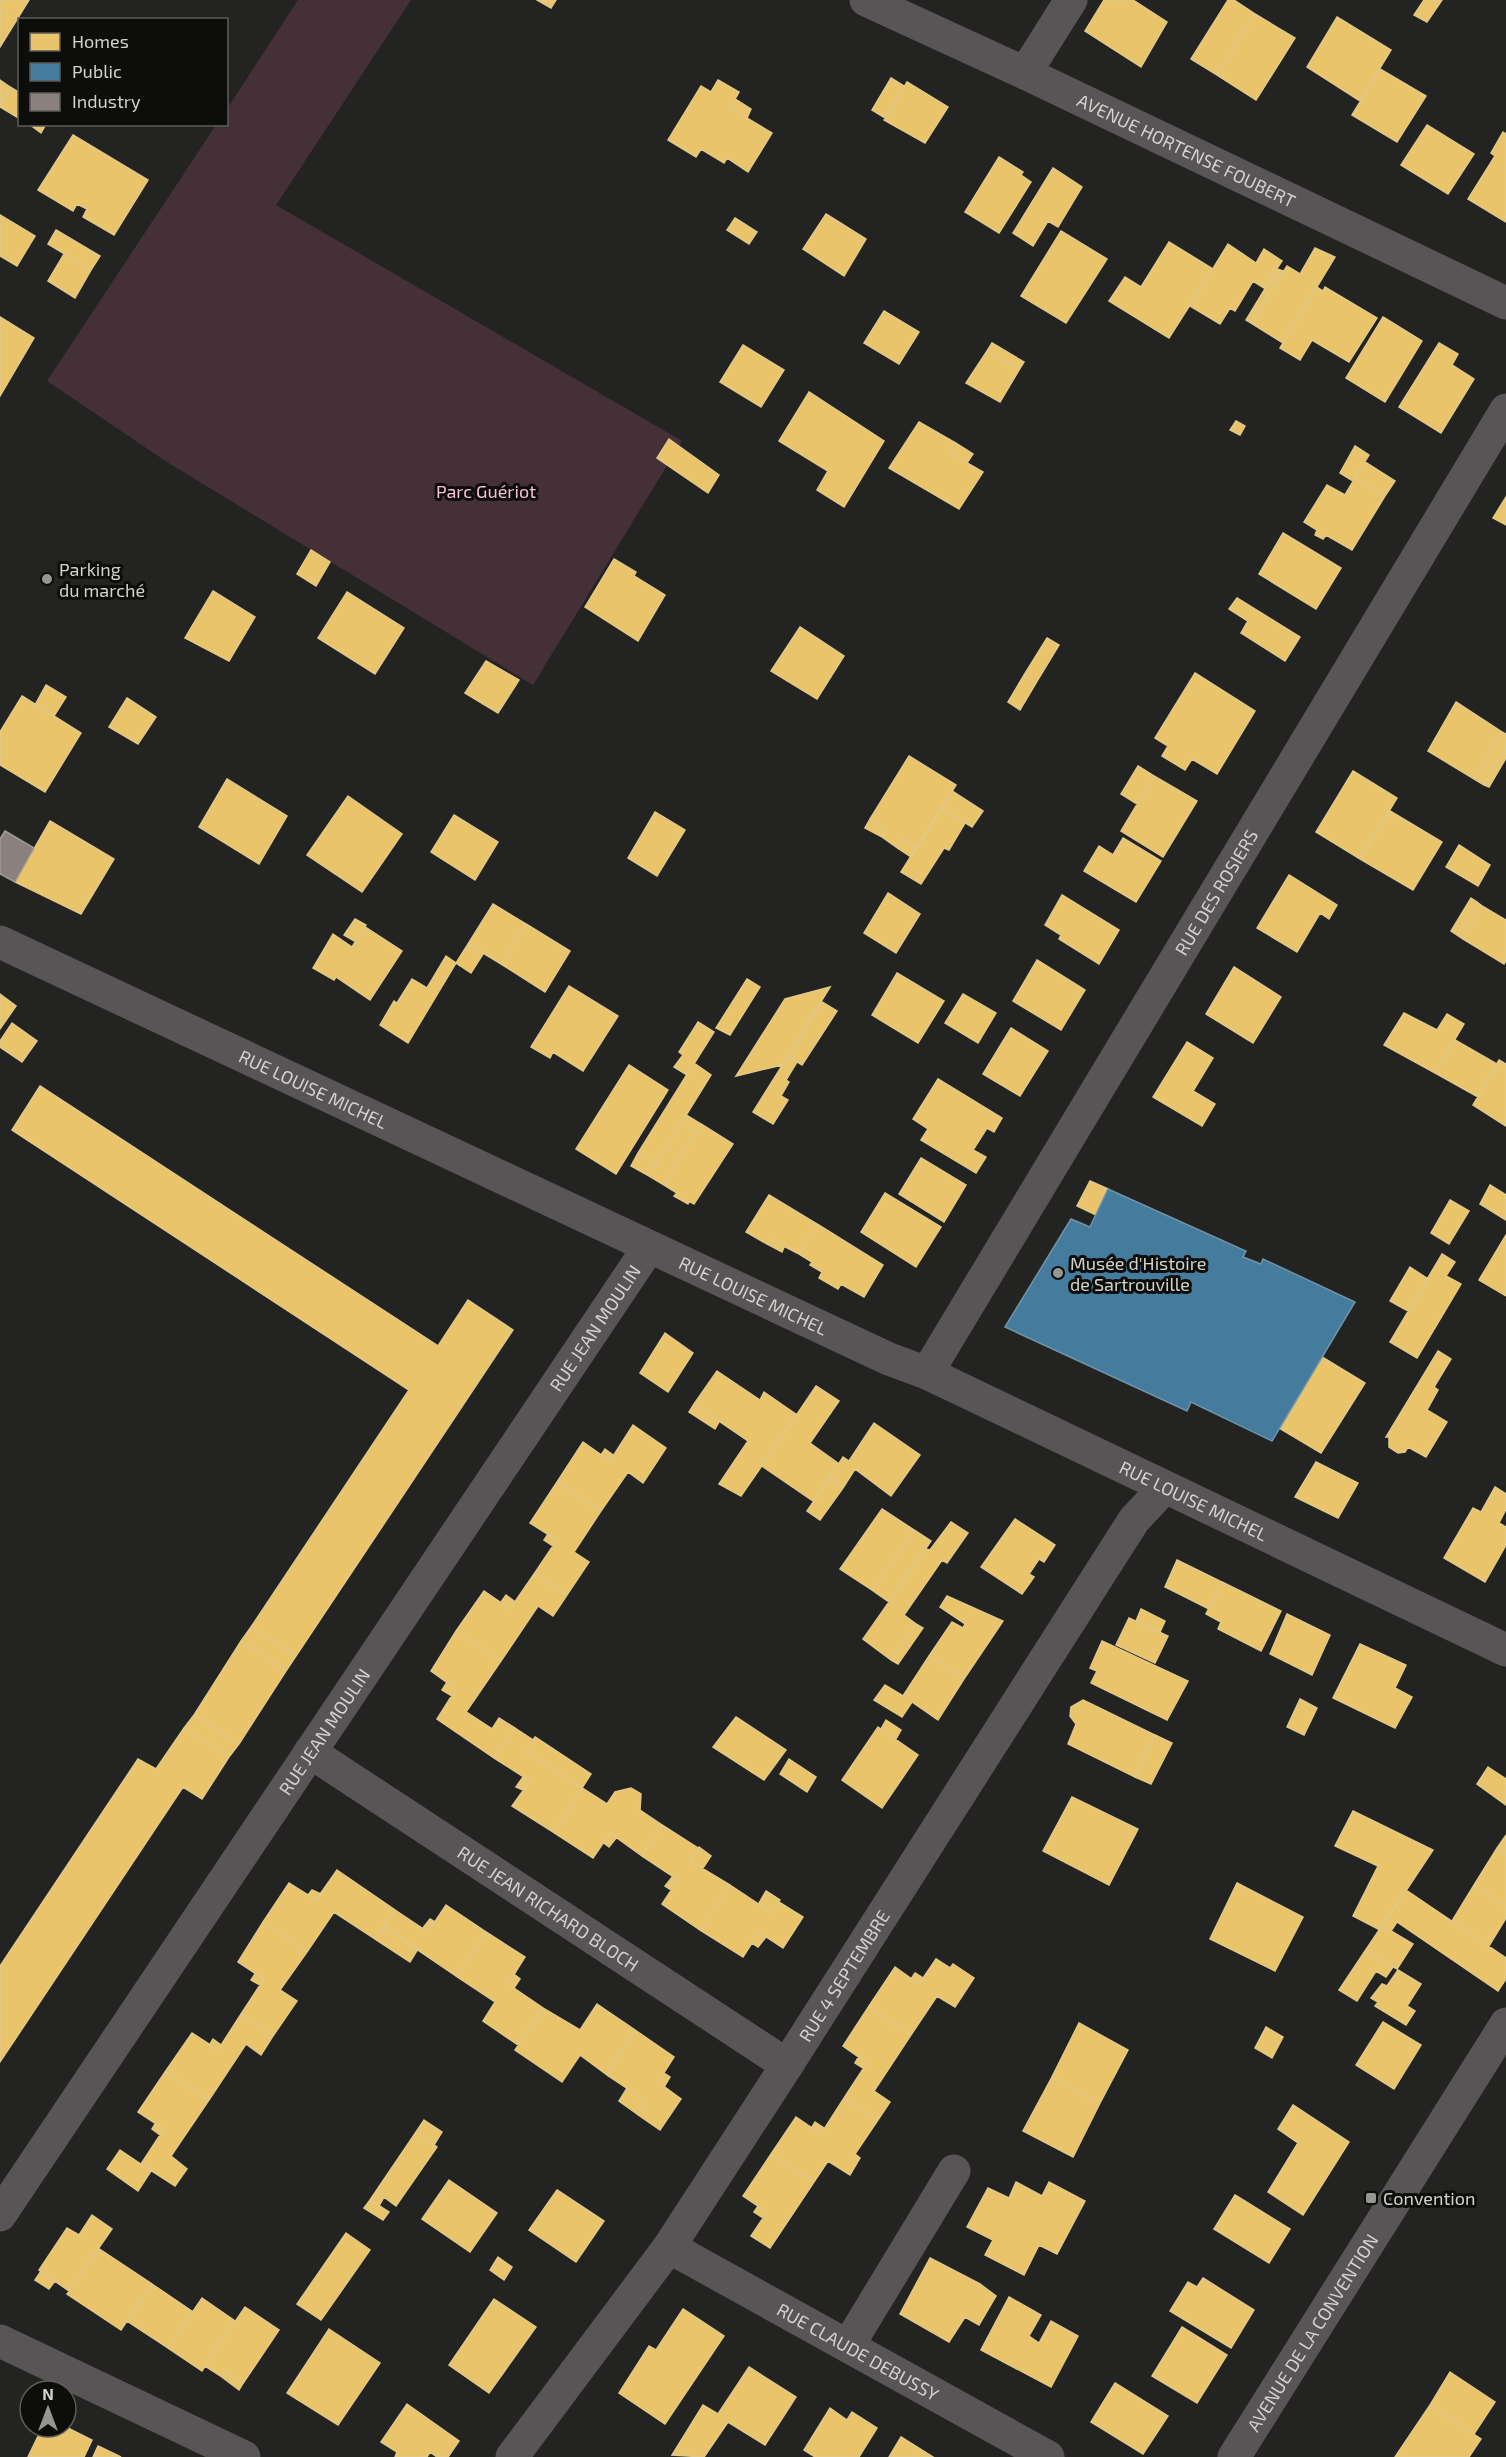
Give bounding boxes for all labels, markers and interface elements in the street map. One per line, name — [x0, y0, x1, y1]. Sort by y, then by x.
legend — [18, 18, 228, 126]
text: Homes — [72, 30, 129, 52]
text: Public — [72, 60, 122, 82]
street label: AVENUE HORTENSE FOUBERT — [1074, 89, 1300, 212]
text: Industry — [72, 90, 141, 112]
park label: Parc Guériot — [436, 480, 536, 502]
place label: Parking du marché — [59, 558, 145, 601]
marker: Parking du marché — [40, 572, 54, 586]
street label: RUE DES ROSIERS — [1170, 825, 1262, 959]
street label: RUE LOUISE MICHEL — [236, 1045, 391, 1133]
street label: RUE LOUISE MICHEL — [676, 1251, 831, 1340]
place label: Musée d'Histoire de Sartrouville — [1070, 1252, 1206, 1295]
street label: RUE JEAN MOULIN — [545, 1261, 645, 1395]
marker: Musée d'Histoire de Sartrouville — [1051, 1266, 1065, 1280]
street label: RUE LOUISE MICHEL — [1116, 1456, 1271, 1545]
street label: RUE JEAN MOULIN — [274, 1664, 374, 1799]
street label: RUE JEAN RICHARD BLOCH — [454, 1841, 643, 1976]
street label: RUE 4 SEPTEMBRE — [794, 1906, 894, 2046]
place label: Convention — [1383, 2187, 1476, 2209]
marker: Convention — [1364, 2191, 1378, 2205]
street label: AVENUE DE LA CONVENTION — [1242, 2230, 1382, 2435]
street label: RUE CLAUDE DEBUSSY — [773, 2298, 943, 2406]
north arrow — [18, 2379, 78, 2439]
text: N — [42, 2384, 54, 2403]

